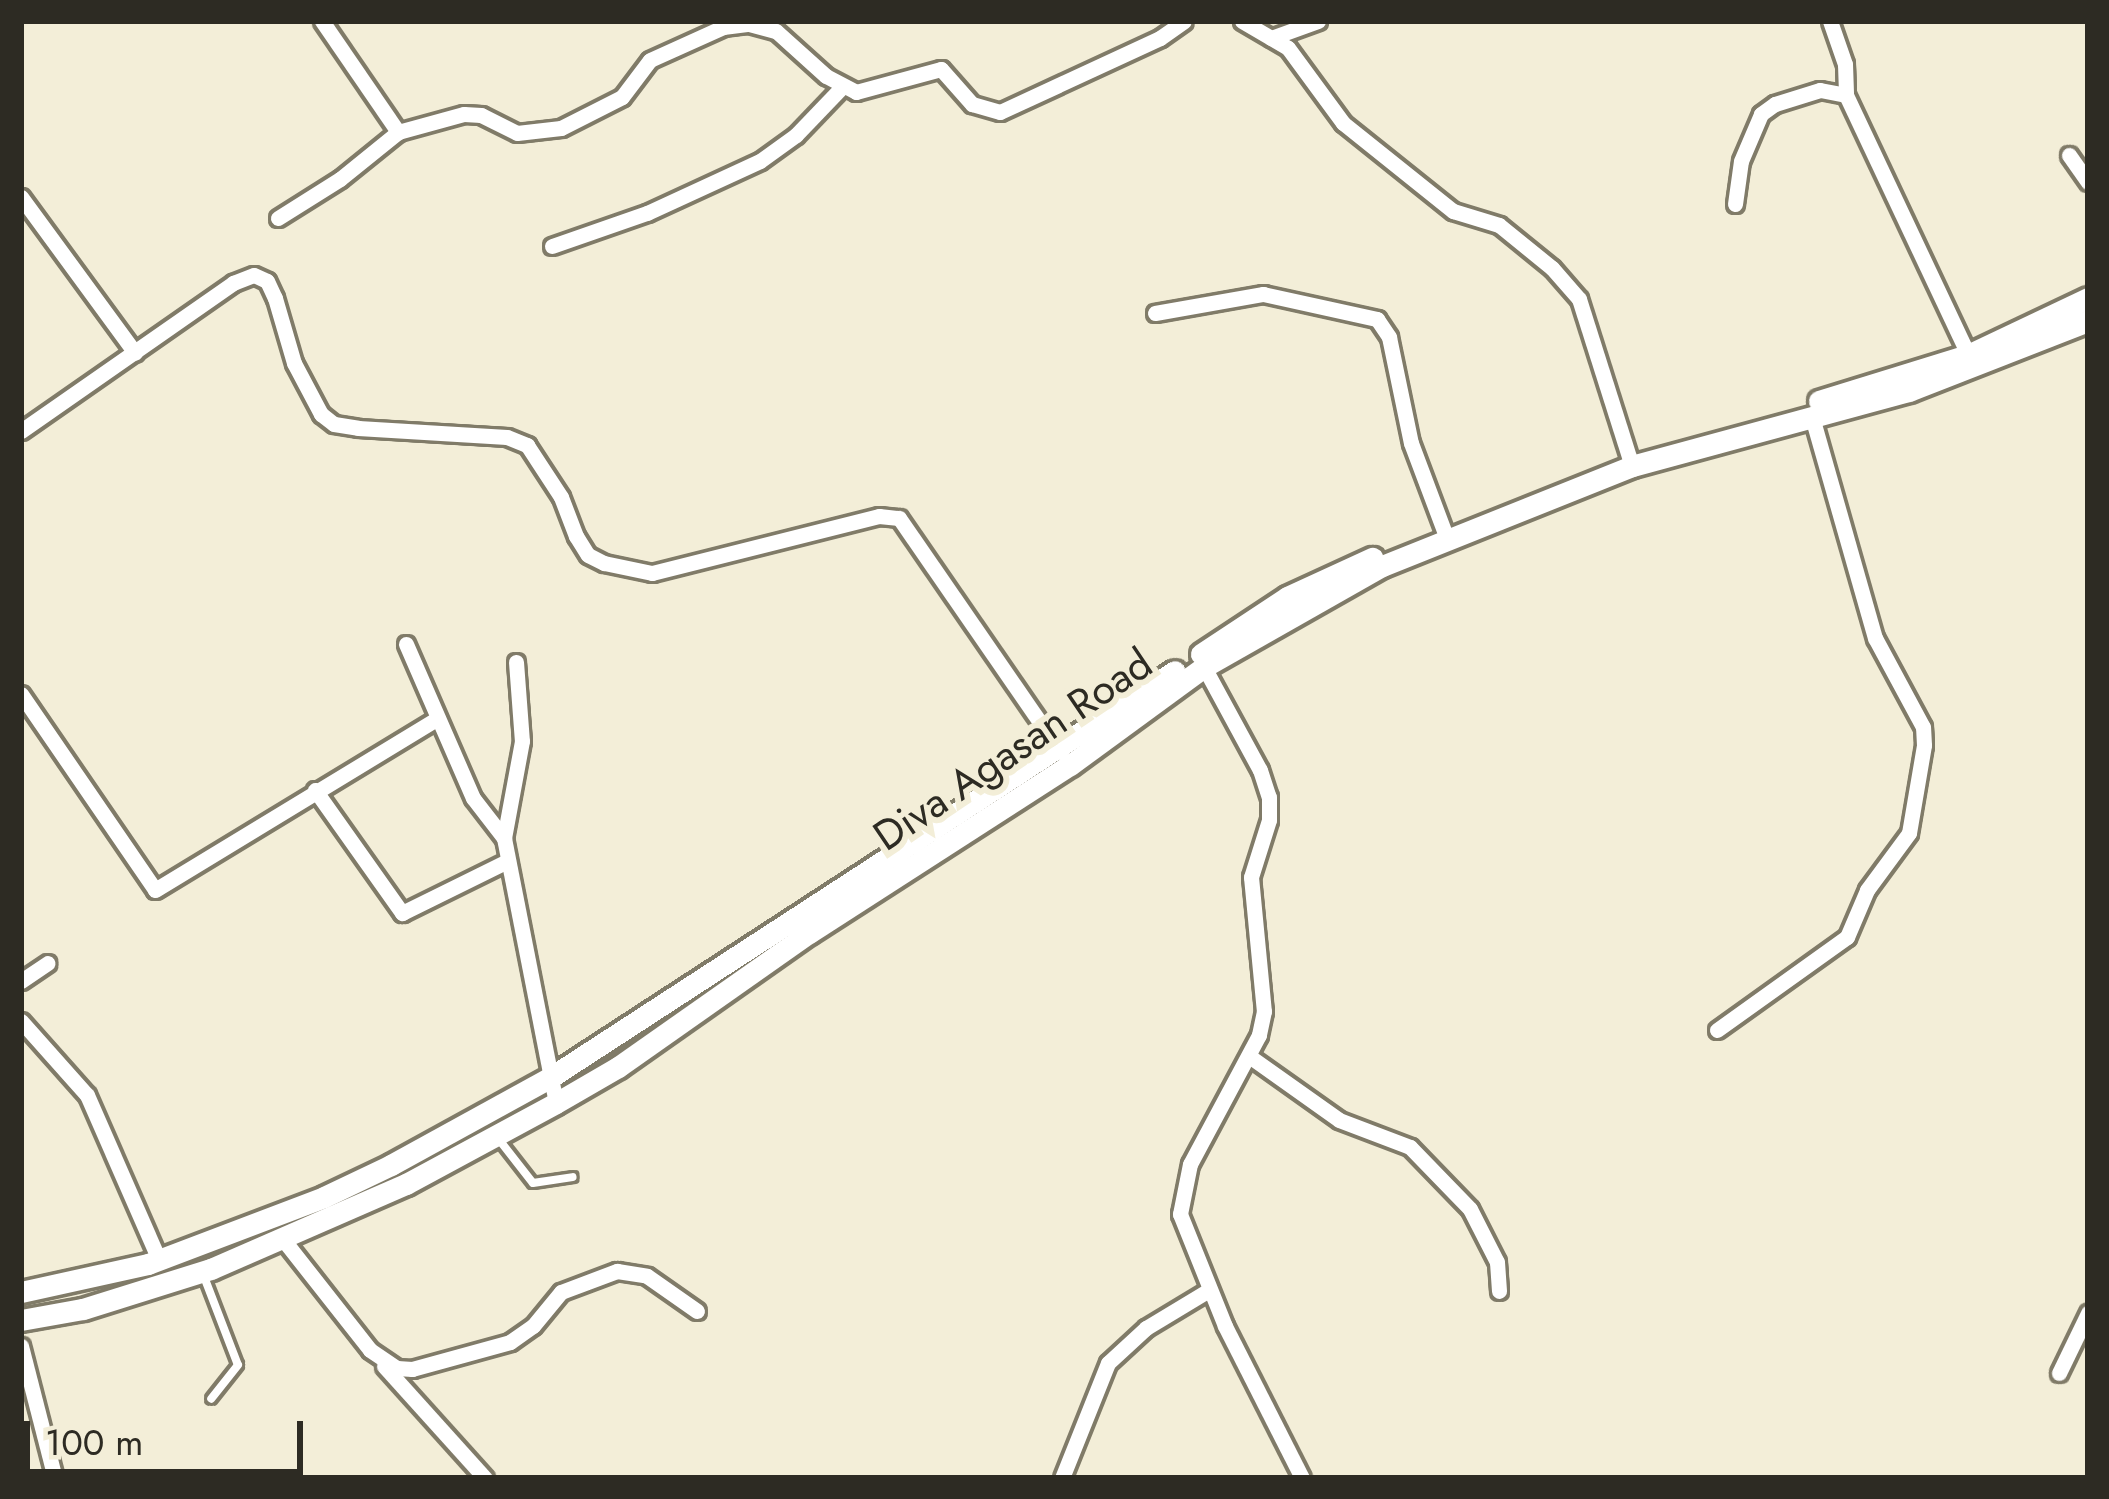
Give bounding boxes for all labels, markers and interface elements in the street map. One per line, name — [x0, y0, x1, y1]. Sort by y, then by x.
street label: Diva Agasan Road — [864, 638, 1162, 862]
scale bar — [30, 1397, 309, 1471]
text: 100 m — [45, 1416, 143, 1468]

